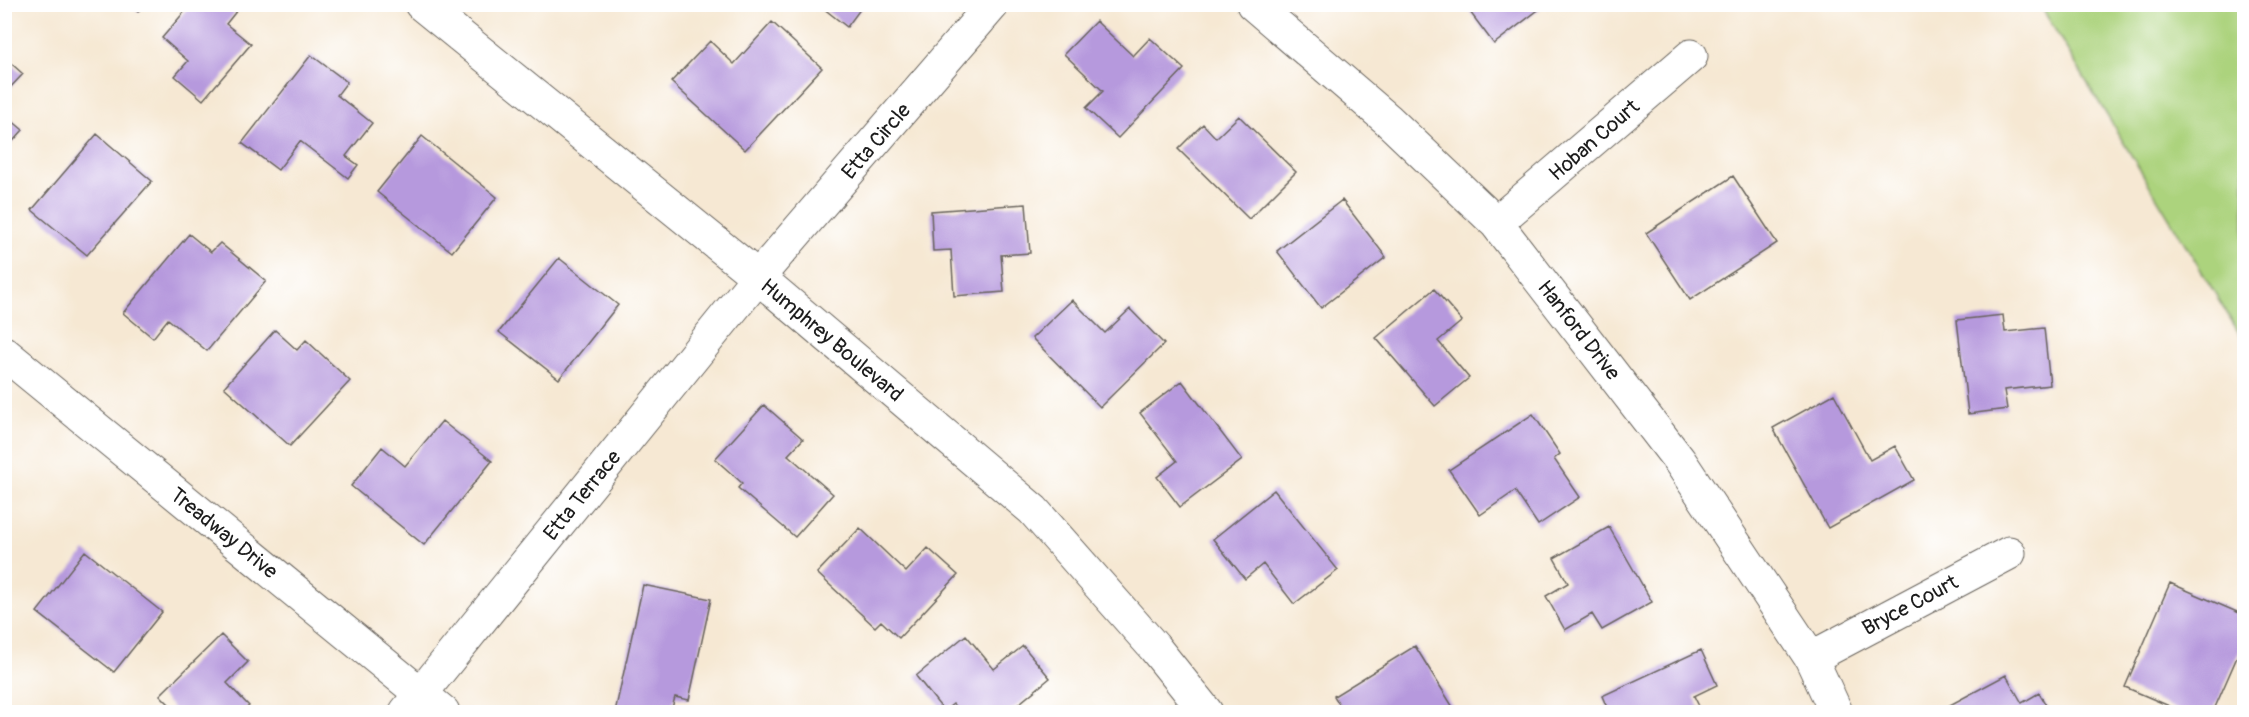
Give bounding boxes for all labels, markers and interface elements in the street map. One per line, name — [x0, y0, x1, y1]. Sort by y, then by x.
street label: Hoban Court — [1544, 93, 1646, 187]
street label: Etta Circle — [836, 97, 917, 185]
street label: Humphrey Boulevard — [755, 273, 909, 408]
street label: Hanford Drive — [1531, 275, 1626, 386]
street label: Etta Terrace — [538, 444, 627, 546]
street label: Treadway Drive — [164, 482, 284, 585]
street label: Bryce Court — [1858, 569, 1963, 642]

